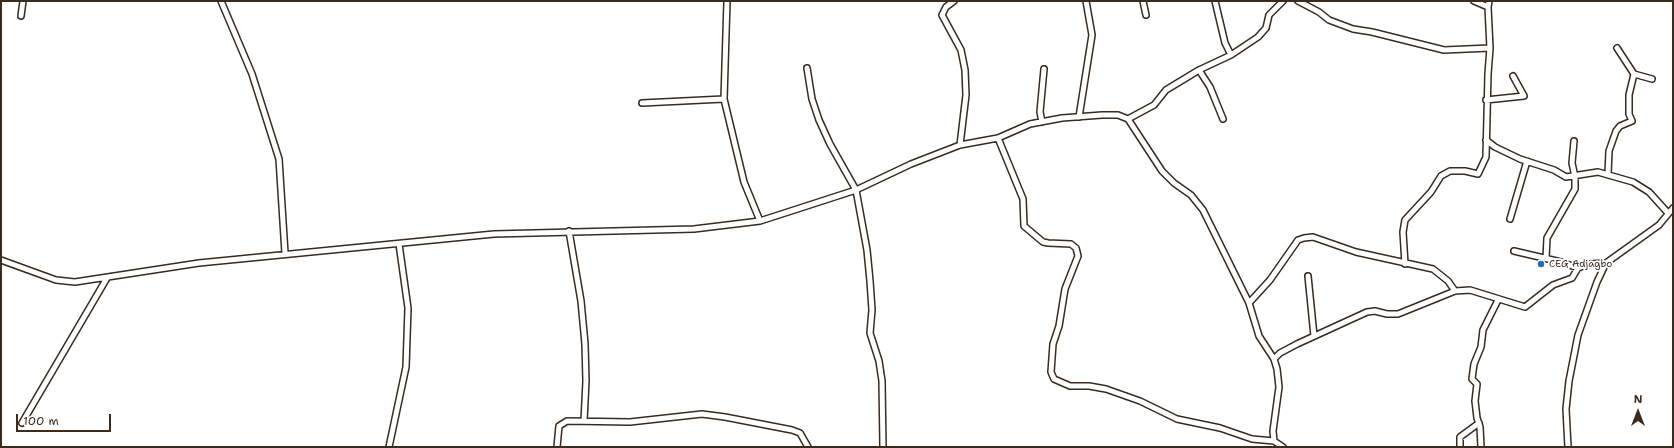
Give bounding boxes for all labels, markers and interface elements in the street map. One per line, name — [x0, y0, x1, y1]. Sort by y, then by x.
place label: CEG Adjagbo — [1549, 258, 1612, 270]
marker: CEG Adjagbo — [1536, 259, 1546, 269]
north arrow — [1618, 392, 1658, 432]
text: N — [1634, 392, 1642, 407]
scale bar — [18, 406, 113, 432]
text: 100 m — [23, 413, 59, 429]

